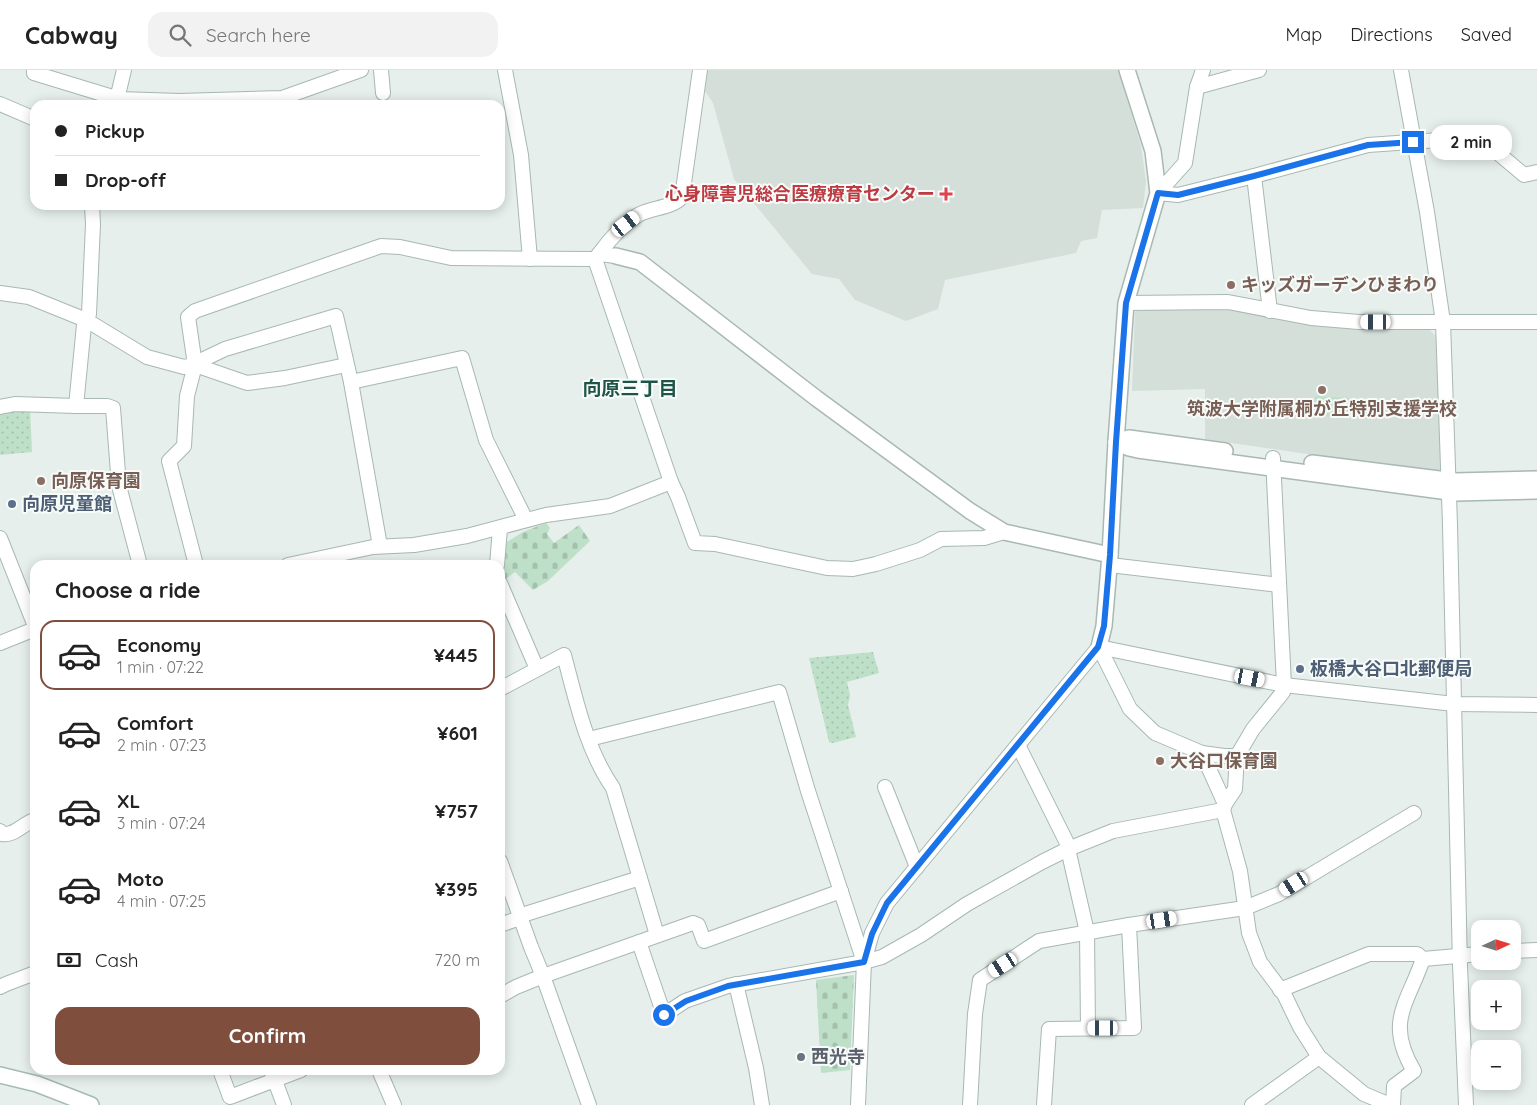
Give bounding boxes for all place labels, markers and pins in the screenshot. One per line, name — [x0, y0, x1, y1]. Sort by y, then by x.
place label: 心身障害児総合医療療育センター — [665, 182, 935, 205]
marker: 心身障害児総合医療療育センター — [939, 187, 953, 201]
place label: キッズガーデンひまわり — [1241, 273, 1439, 296]
marker: キッズガーデンひまわり — [1225, 279, 1237, 291]
marker: 筑波大学附属桐が丘特別支援学校 — [1316, 384, 1328, 396]
place label: 筑波大学附属桐が丘特別支援学校 — [1187, 397, 1457, 420]
place label: 向原保育園 — [51, 469, 141, 492]
marker: 向原保育園 — [35, 475, 47, 487]
place label: 向原児童館 — [22, 492, 112, 515]
marker: 向原児童館 — [6, 498, 18, 510]
place label: 板橋大谷口北郵便局 — [1310, 657, 1472, 680]
marker: 板橋大谷口北郵便局 — [1294, 663, 1306, 675]
place label: 大谷口保育園 — [1170, 749, 1278, 772]
marker: 大谷口保育園 — [1154, 755, 1166, 767]
place label: 西光寺 — [811, 1045, 865, 1068]
marker: 西光寺 — [795, 1051, 807, 1063]

